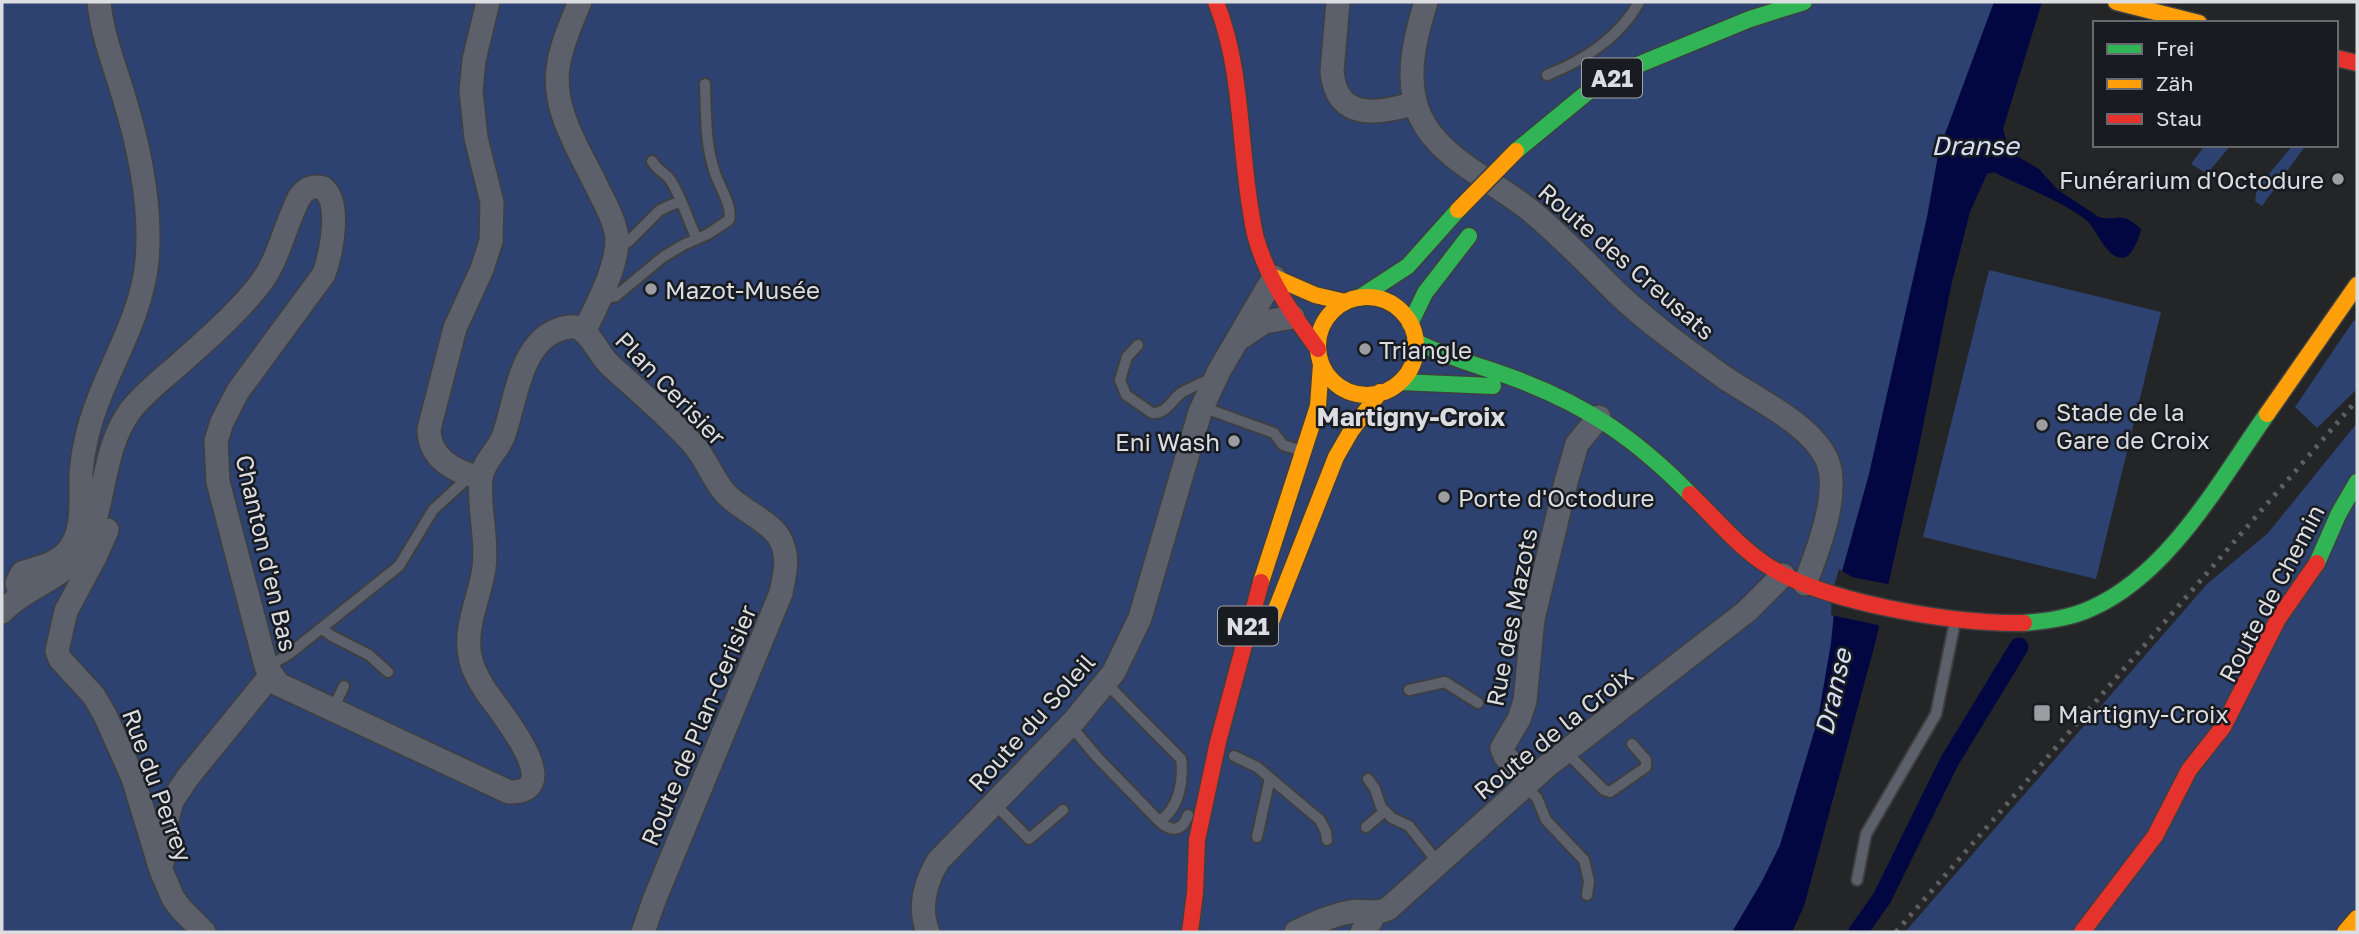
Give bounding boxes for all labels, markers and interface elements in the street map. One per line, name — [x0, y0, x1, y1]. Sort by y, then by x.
legend — [2093, 21, 2338, 147]
text: Frei — [2156, 35, 2194, 61]
road number: A21 — [1582, 58, 1642, 97]
text: Zäh — [2156, 70, 2193, 96]
text: Stau — [2156, 105, 2202, 131]
water label: Dranse — [1931, 130, 2021, 161]
place label: Funérarium d'Octodure — [2059, 165, 2324, 194]
marker: Funérarium d'Octodure — [2330, 171, 2346, 187]
street label: Route des Creusats — [1533, 177, 1721, 345]
place label: Mazot-Musée — [665, 275, 820, 304]
marker: Mazot-Musée — [643, 281, 659, 297]
street label: Plan Cerisier — [610, 325, 732, 451]
place label: Triangle — [1379, 335, 1472, 364]
marker: Triangle — [1357, 341, 1373, 357]
place label: Stade de la Gare de Croix — [2056, 397, 2210, 454]
district label: Martigny-Croix — [1317, 401, 1505, 432]
marker: Stade de la Gare de Croix — [2034, 417, 2050, 433]
place label: Eni Wash — [1115, 427, 1220, 456]
marker: Eni Wash — [1226, 433, 1242, 449]
street label: Chanton d'en Bas — [230, 452, 304, 654]
place label: Porte d'Octodure — [1458, 483, 1654, 512]
marker: Porte d'Octodure — [1436, 489, 1452, 505]
street label: Route de Chemin — [2212, 499, 2330, 687]
street label: Rue des Mazots — [1480, 525, 1542, 709]
street label: Route de Plan-Cerisier — [634, 600, 762, 850]
road number: N21 — [1218, 606, 1278, 646]
water label: Dranse — [1808, 644, 1858, 738]
street label: Route du Soleil — [962, 647, 1100, 797]
street label: Route de la Croix — [1468, 659, 1638, 805]
place label: Martigny-Croix — [2058, 699, 2229, 728]
marker: Martigny-Croix — [2032, 703, 2052, 723]
street label: Rue du Perrey — [117, 705, 199, 865]

